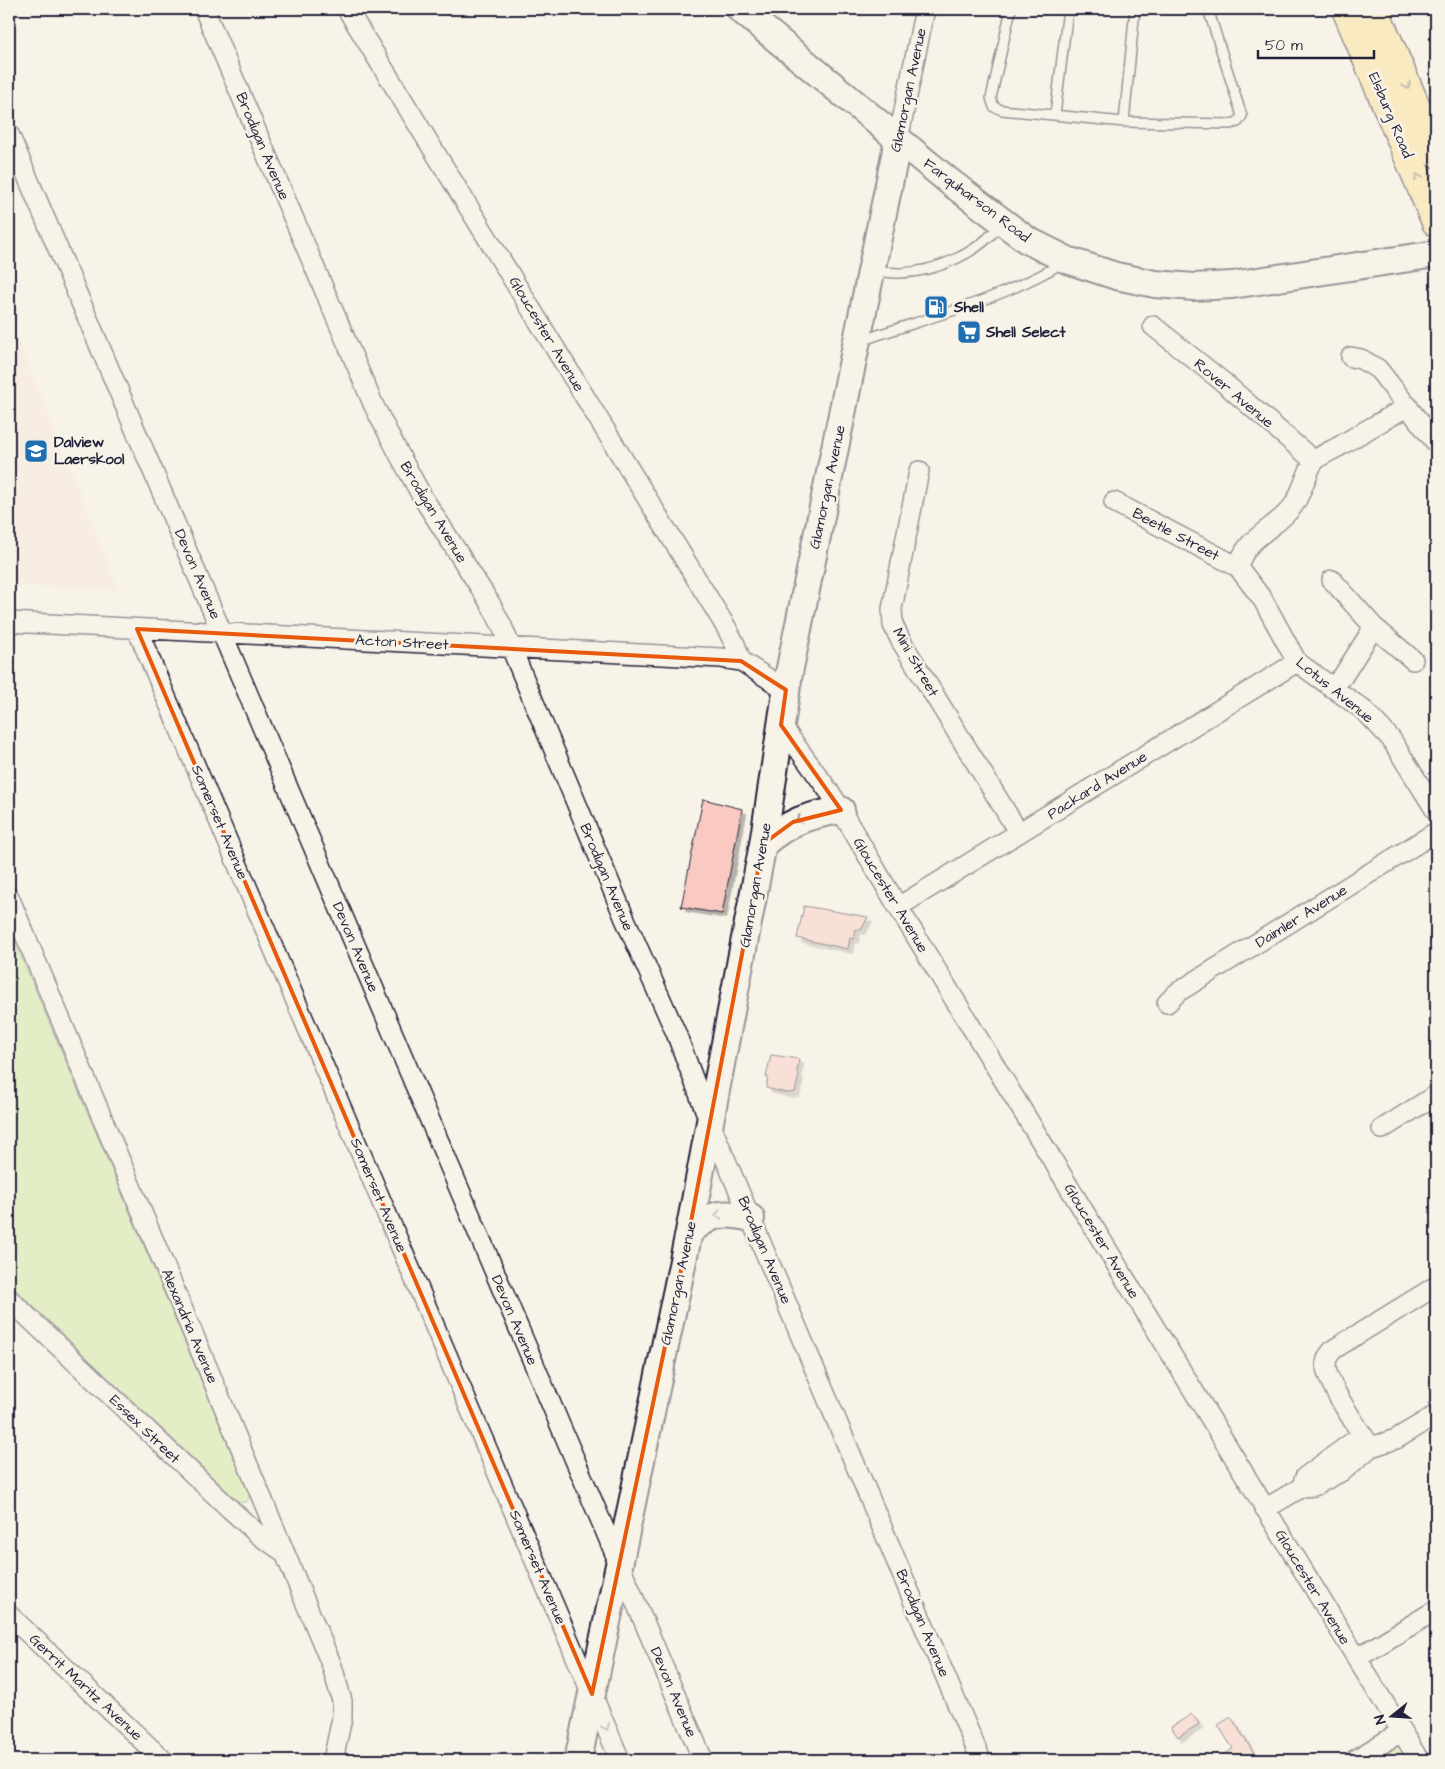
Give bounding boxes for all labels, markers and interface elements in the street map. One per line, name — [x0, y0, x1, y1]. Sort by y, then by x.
street label: Glamorgan Avenue — [885, 26, 933, 154]
scale bar — [1258, 28, 1374, 60]
text: 50 m — [1265, 35, 1303, 56]
street label: Elsburg Road — [1362, 69, 1418, 162]
one-way arrow — [1401, 81, 1412, 90]
street label: Brodigan Avenue — [229, 89, 295, 204]
street label: Farquharson Road — [919, 153, 1035, 248]
one-way arrow — [1413, 173, 1424, 182]
street label: Gloucester Avenue — [504, 273, 589, 396]
fuel station icon: Shell — [923, 294, 949, 320]
place label: Shell — [953, 297, 985, 318]
supermarket icon: Shell Select — [956, 319, 982, 345]
place label: Shell Select — [985, 322, 1067, 343]
street label: Rover Avenue — [1189, 354, 1278, 433]
street label: Glamorgan Avenue — [804, 423, 852, 551]
place label: Dalview Laerskool — [54, 432, 125, 470]
school or university icon: Dalview Laerskool — [23, 438, 49, 464]
street label: Brodigan Avenue — [394, 458, 472, 567]
street label: Beetle Street — [1129, 503, 1223, 566]
street label: Devon Avenue — [169, 526, 226, 623]
street label: Mini Street — [887, 624, 944, 701]
street label: Acton Street — [355, 630, 449, 655]
street label: Lotus Avenue — [1291, 652, 1378, 728]
street label: Packard Avenue — [1043, 746, 1151, 825]
street label: Somerset Avenue — [186, 762, 253, 883]
one-way arrow — [795, 815, 803, 825]
street label: Brodigan Avenue — [573, 820, 639, 935]
street label: Glamorgan Avenue — [734, 821, 778, 949]
street label: Gloucester Avenue — [848, 834, 933, 957]
street label: Daimler Avenue — [1251, 880, 1351, 953]
street label: Devon Avenue — [327, 899, 384, 996]
street label: Somerset Avenue — [345, 1135, 412, 1256]
street label: Gloucester Avenue — [1059, 1180, 1144, 1303]
street label: Brodigan Avenue — [731, 1193, 797, 1308]
one-way arrow — [714, 1210, 722, 1220]
street label: Glamorgan Avenue — [655, 1219, 703, 1347]
street label: Alexandria Avenue — [156, 1266, 223, 1387]
street label: Devon Avenue — [486, 1272, 543, 1369]
street label: Essex Street — [104, 1390, 185, 1469]
street label: Somerset Avenue — [504, 1507, 571, 1628]
street label: Gloucester Avenue — [1270, 1526, 1355, 1649]
street label: Brodigan Avenue — [889, 1566, 955, 1681]
street label: Gerrit Maritz Avenue — [24, 1629, 147, 1746]
street label: Devon Avenue — [645, 1644, 702, 1741]
north arrow — [1368, 1692, 1418, 1742]
text: N — [1370, 1712, 1391, 1727]
one-way arrow — [600, 1722, 610, 1731]

